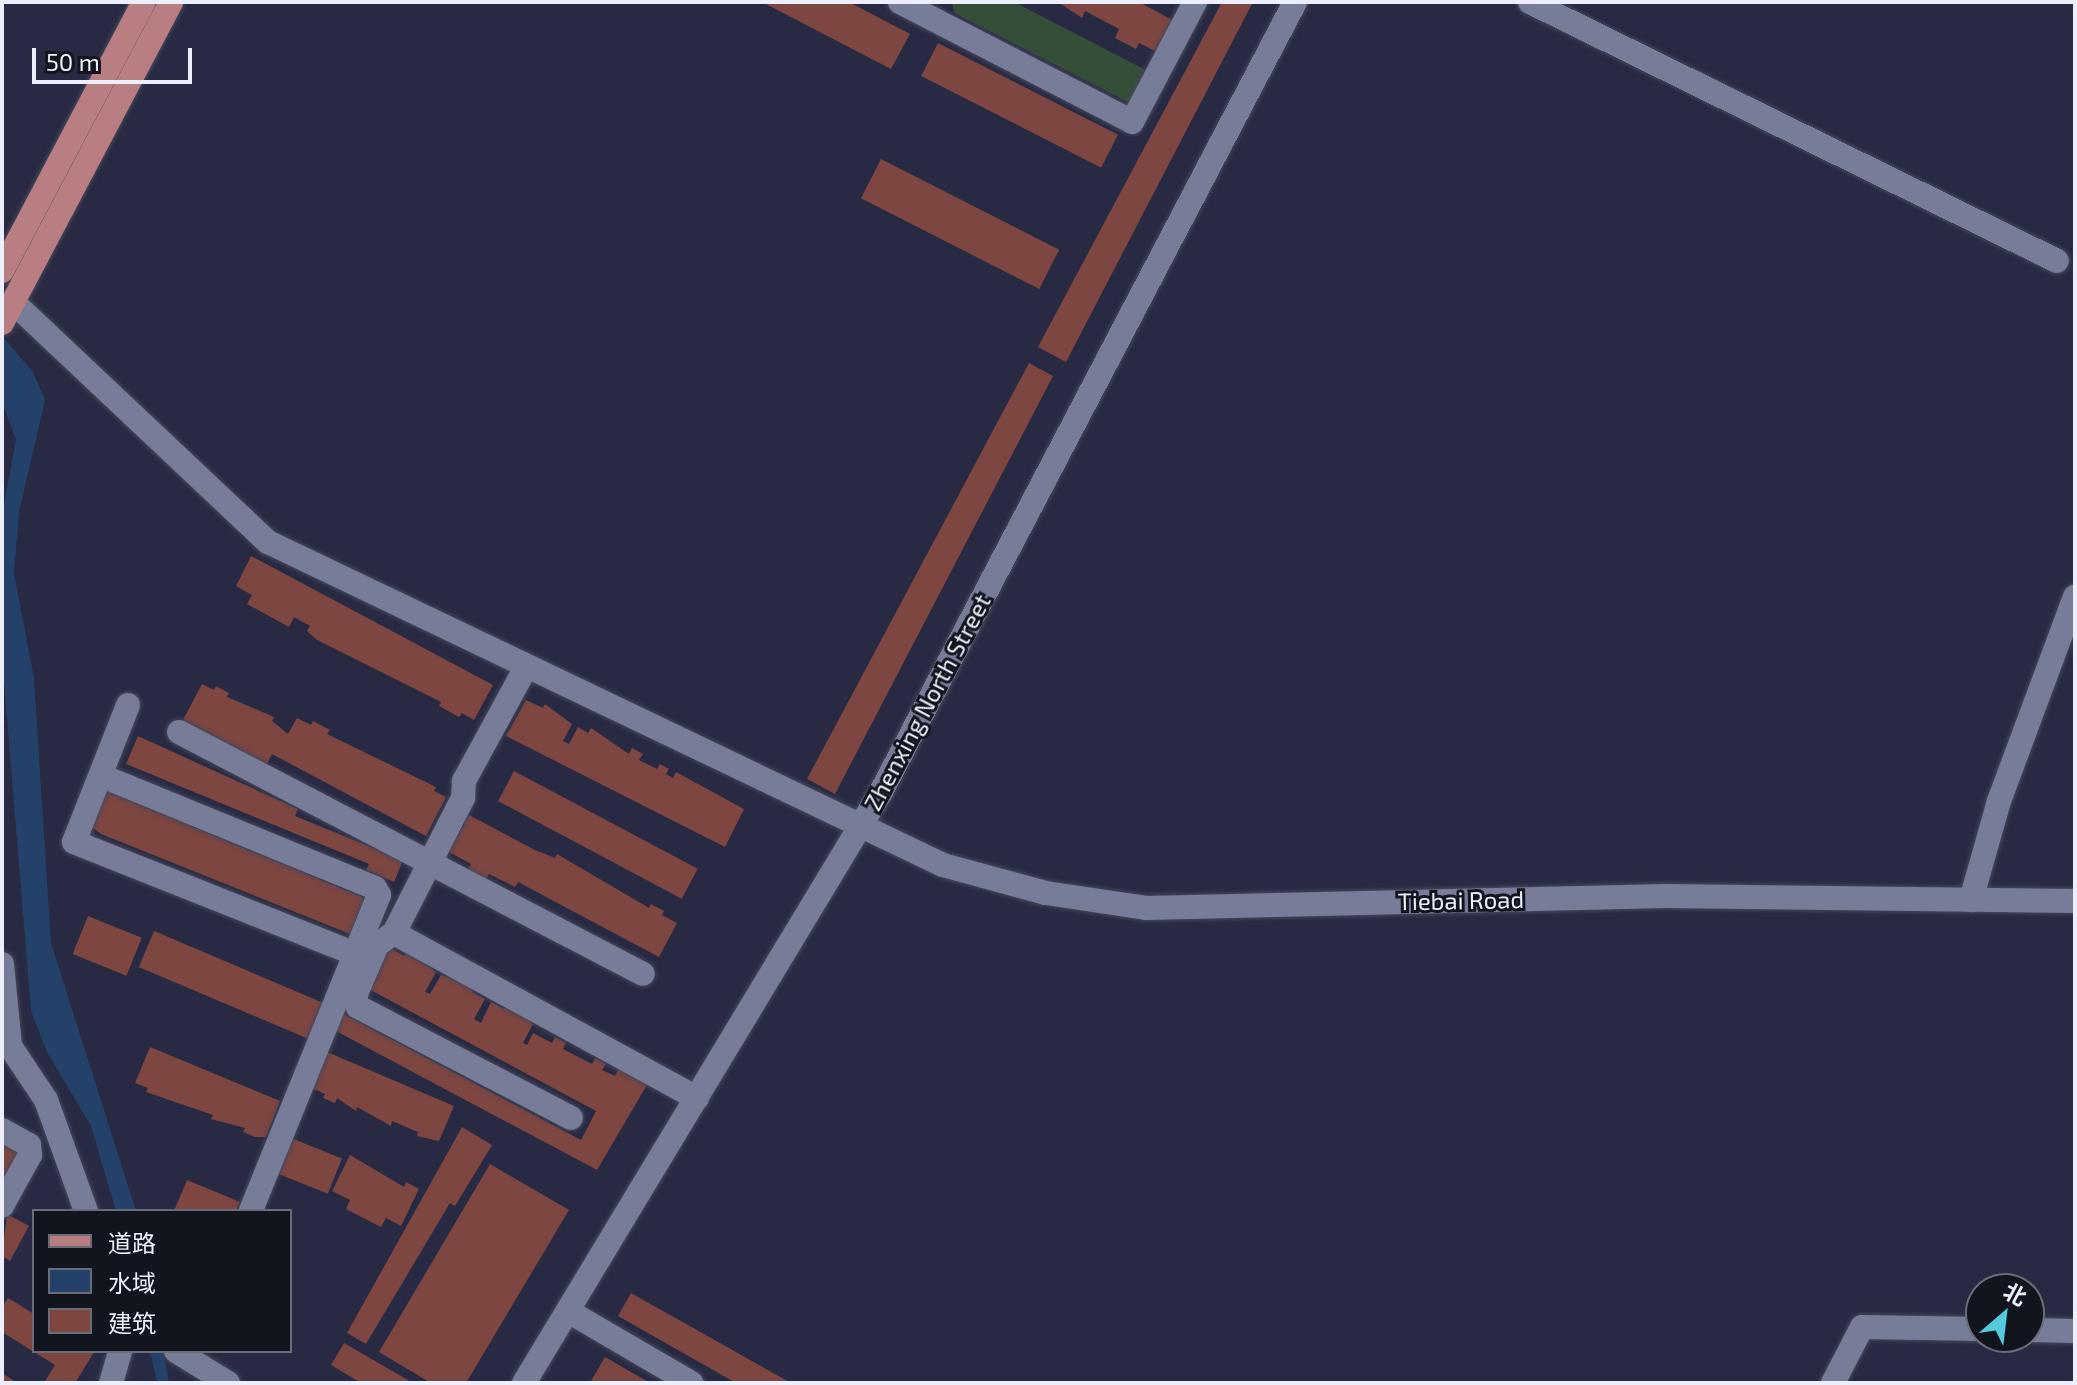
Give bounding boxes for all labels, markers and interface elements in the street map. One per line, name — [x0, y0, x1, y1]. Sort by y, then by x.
scale bar — [36, 32, 196, 82]
text: 50 m — [46, 47, 100, 76]
street label: Zhenxing North Street — [858, 589, 996, 815]
street label: Tiebai Road — [1398, 885, 1524, 915]
legend — [32, 1209, 292, 1353]
text: 道路 — [108, 1228, 156, 1257]
text: 水域 — [108, 1268, 156, 1297]
north arrow — [1965, 1273, 2045, 1353]
text: 北 — [1999, 1277, 2031, 1310]
text: 建筑 — [108, 1308, 156, 1337]

